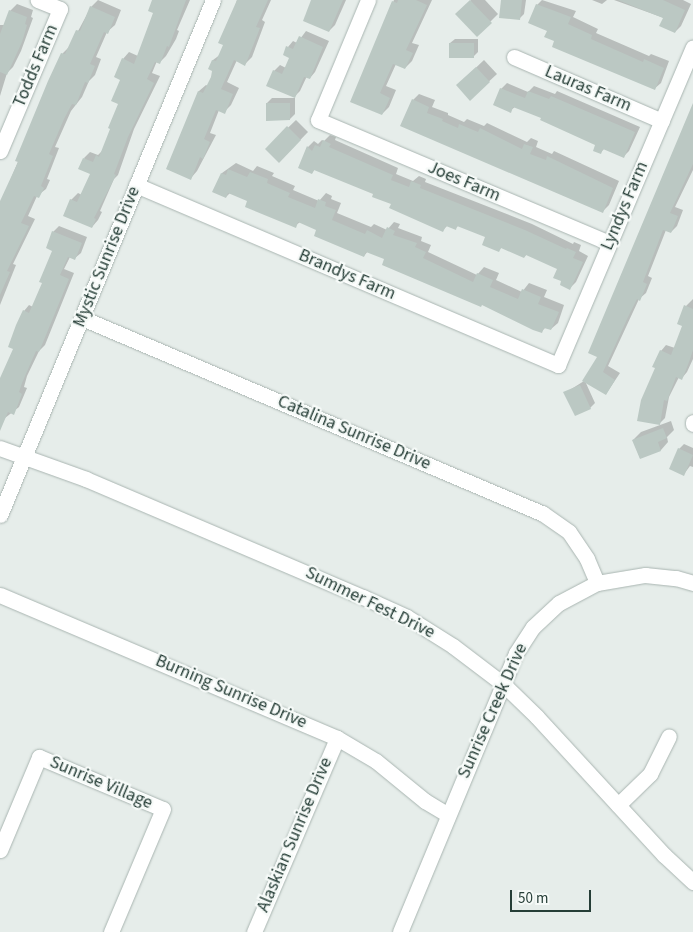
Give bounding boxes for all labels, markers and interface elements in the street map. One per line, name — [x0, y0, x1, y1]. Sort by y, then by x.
street label: Todds Farm — [9, 21, 63, 111]
street label: Lauras Farm — [541, 61, 635, 117]
street label: Joes Farm — [424, 157, 504, 207]
street label: Lyndys Farm — [597, 158, 653, 254]
street label: Mystic Sunrise Drive — [69, 183, 145, 331]
street label: Brandys Farm — [295, 245, 399, 305]
street label: Catalina Sunrise Drive — [274, 391, 434, 475]
street label: Summer Fest Drive — [302, 562, 438, 644]
street label: Sunrise Creek Drive — [453, 640, 533, 782]
street label: Burning Sunrise Drive — [152, 650, 310, 734]
street label: Sunrise Village — [46, 752, 156, 814]
street label: Alaskian Sunrise Drive — [253, 754, 337, 916]
scale bar — [513, 880, 594, 912]
text: 50 m — [518, 888, 548, 909]

